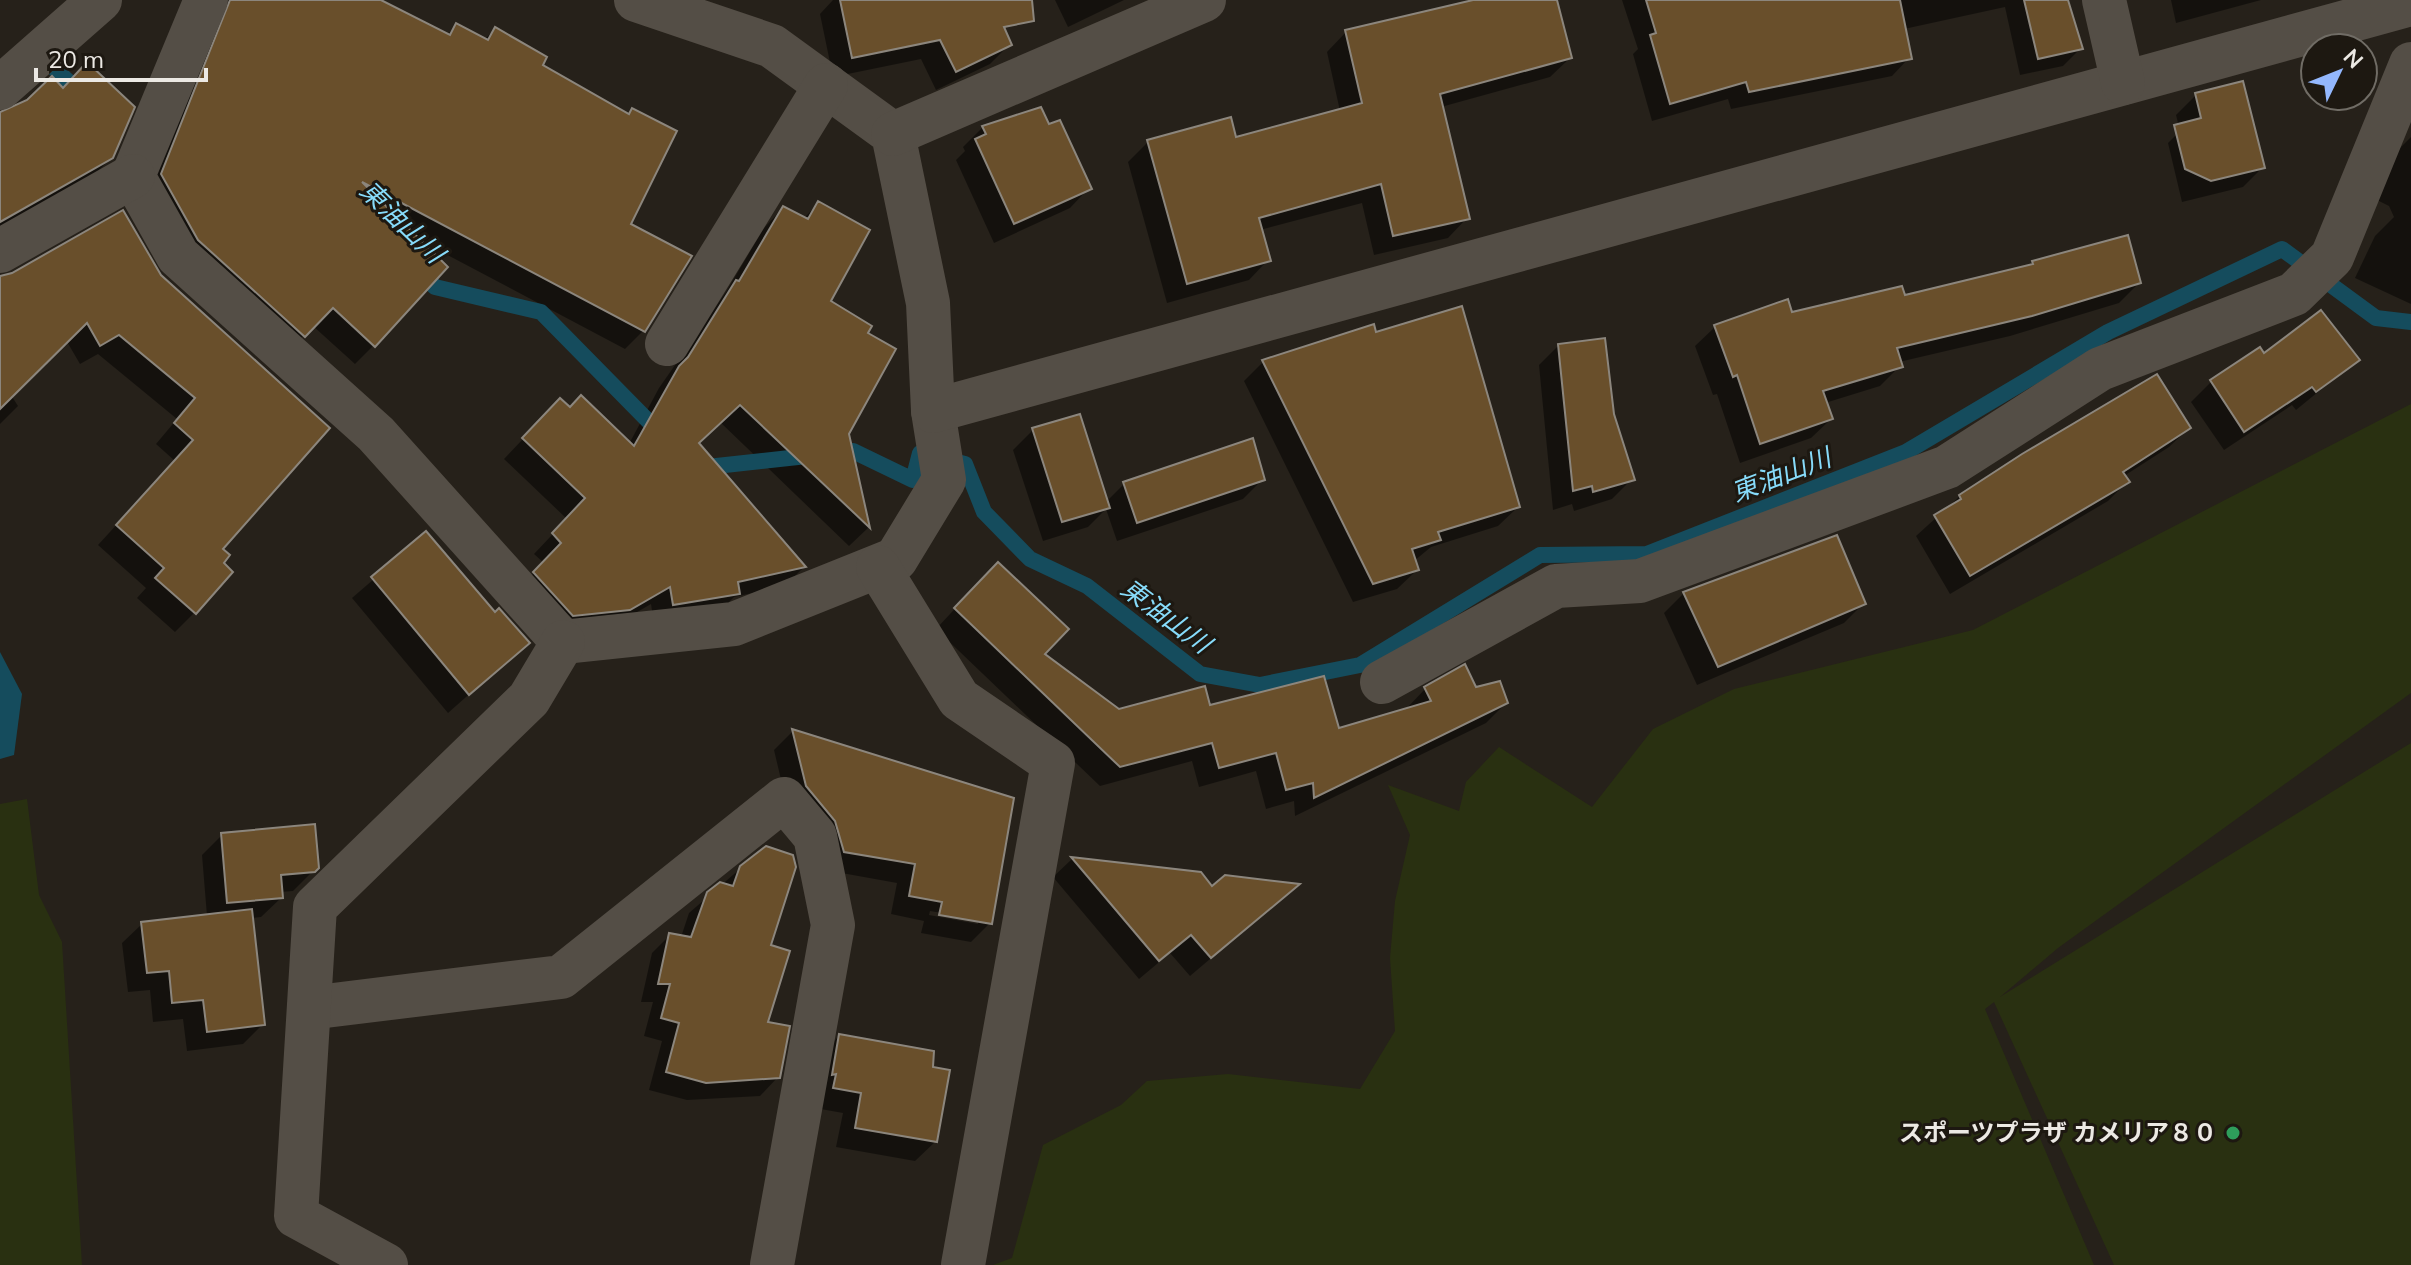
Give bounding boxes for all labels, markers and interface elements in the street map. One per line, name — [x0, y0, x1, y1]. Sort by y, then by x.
scale bar — [36, 32, 206, 82]
north arrow — [2299, 32, 2379, 112]
text: N — [2338, 43, 2370, 74]
text: 20 m — [48, 44, 104, 74]
water label: 東油山川 — [353, 174, 453, 272]
water label: 東油山川 — [1726, 439, 1838, 509]
water label: 東油山川 — [1115, 571, 1220, 662]
place label: スポーツプラザ カメリア８０ — [1899, 1117, 2217, 1147]
marker: スポーツプラザ カメリア８０ — [2224, 1124, 2242, 1142]

